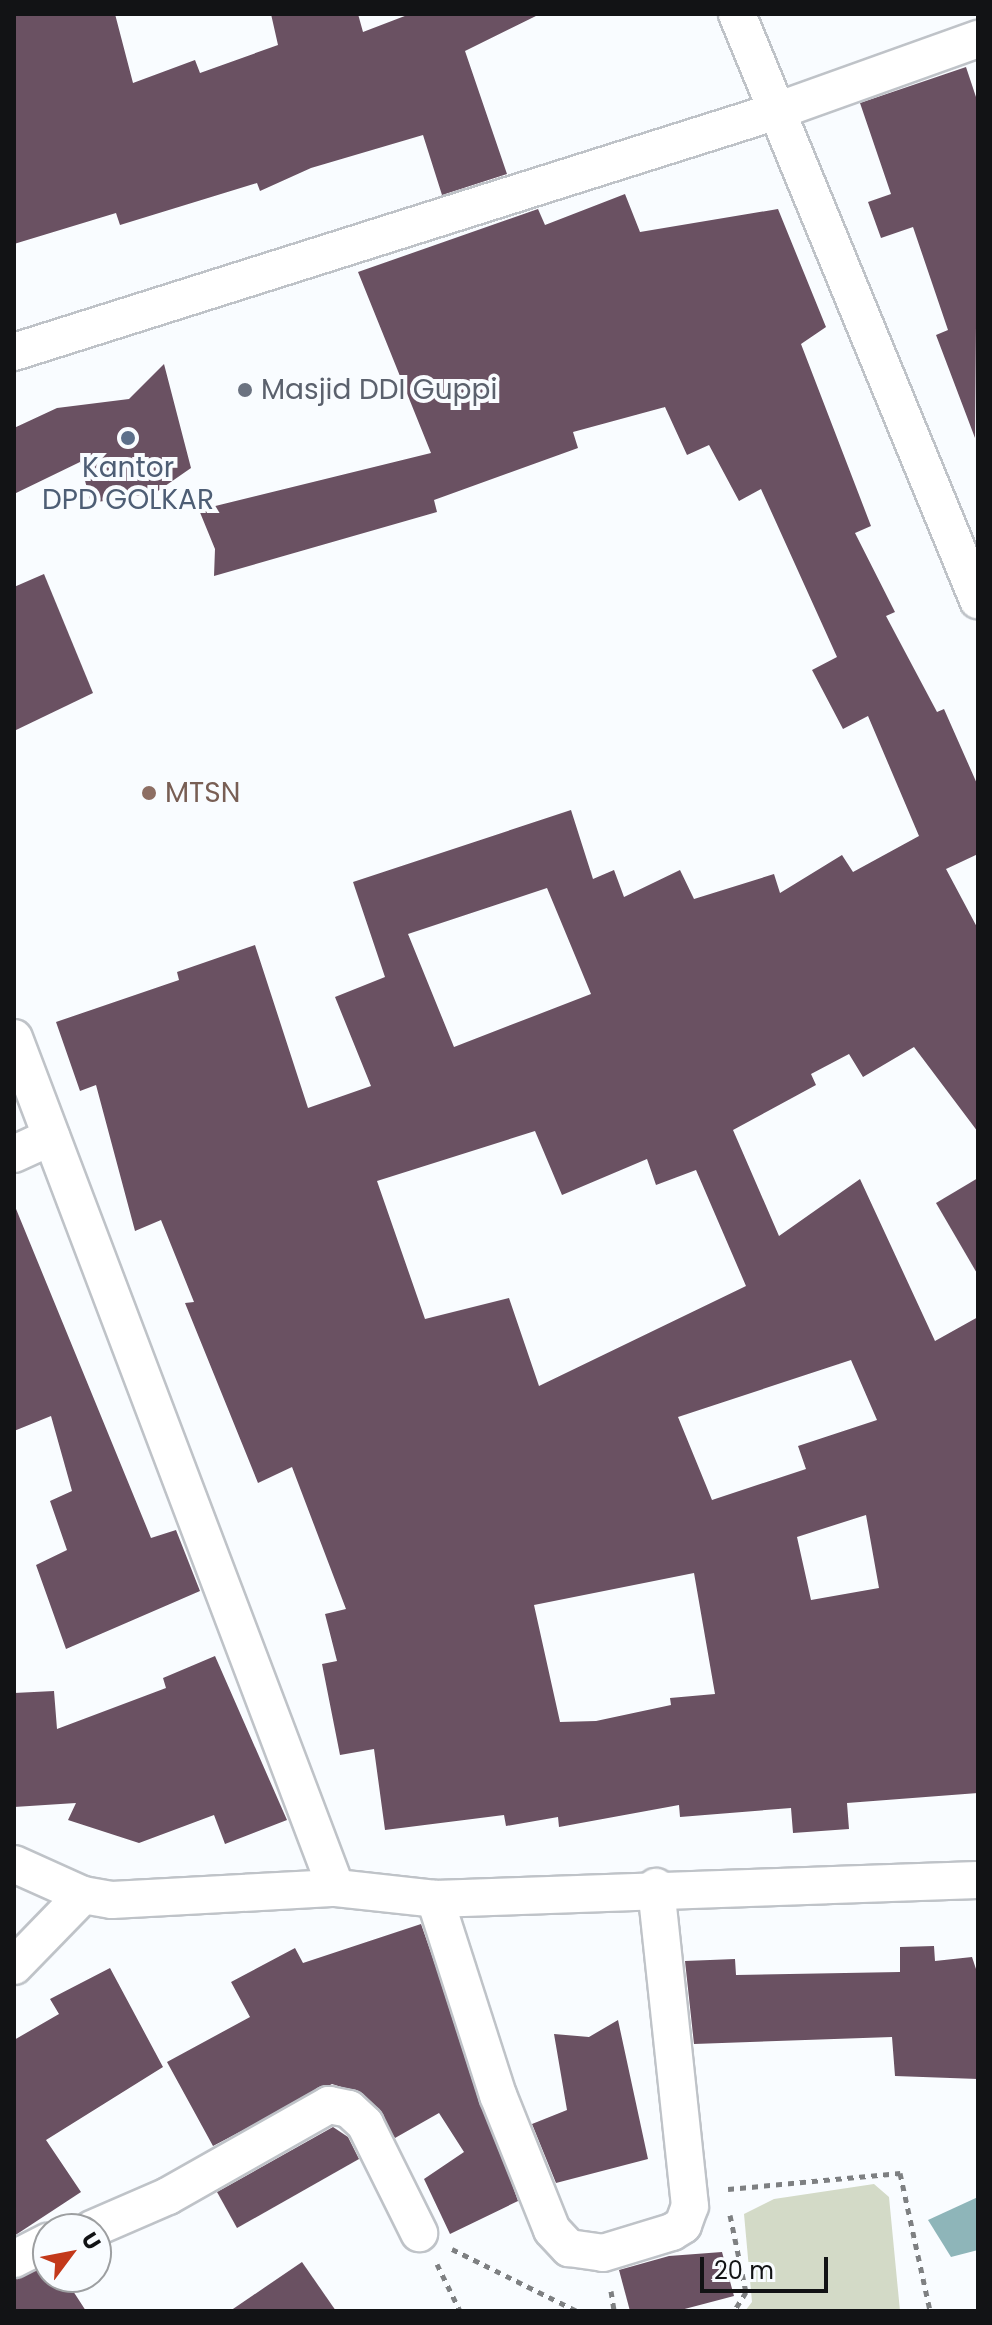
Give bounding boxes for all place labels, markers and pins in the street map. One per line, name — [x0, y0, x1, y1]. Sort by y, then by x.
place label: Masjid DDI Guppi — [261, 373, 497, 407]
marker: Masjid DDI Guppi — [236, 381, 254, 399]
marker: Kantor DPD GOLKAR — [119, 429, 137, 447]
place label: Kantor DPD GOLKAR — [42, 451, 214, 517]
place label: MTSN — [165, 776, 240, 810]
marker: MTSN — [140, 784, 158, 802]

